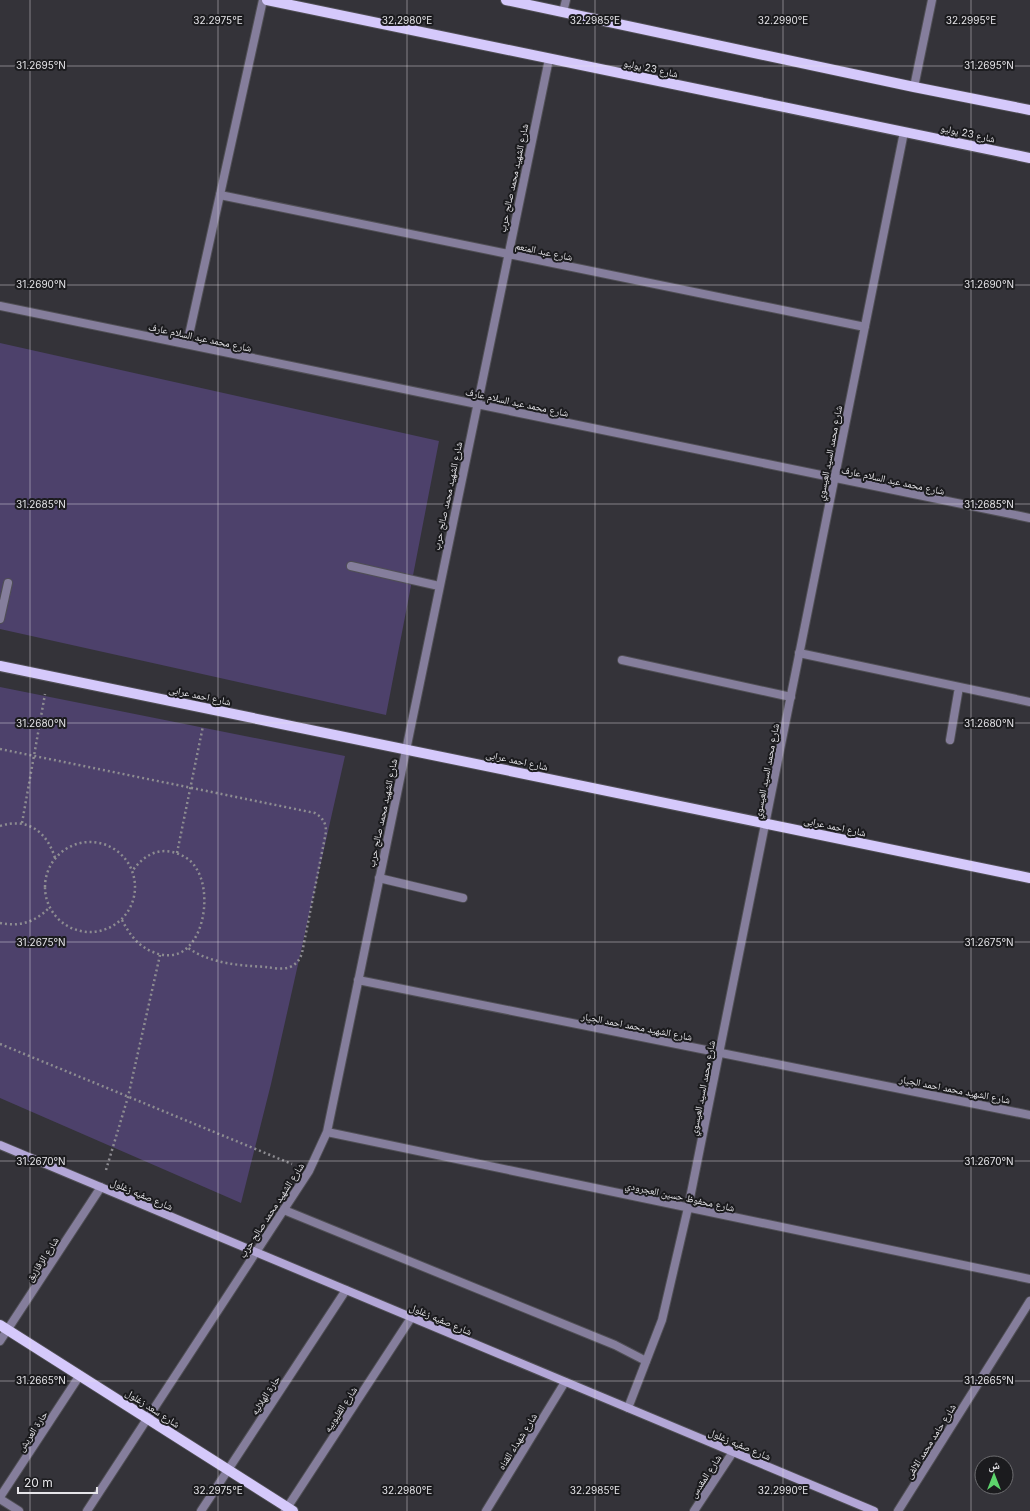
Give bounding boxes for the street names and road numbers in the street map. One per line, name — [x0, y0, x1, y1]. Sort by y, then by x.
street label: شارع 23 يوليو — [622, 56, 680, 81]
street label: شارع 23 يوليو — [939, 121, 997, 146]
street label: شارع الشهيد محمد صالح حرب — [496, 122, 531, 234]
street label: شارع عبد المنعم — [514, 239, 574, 265]
street label: شارع محمد عبد السلام عارف — [147, 320, 253, 356]
street label: شارع محمد عبد السلام عارف — [464, 385, 570, 421]
street label: شارع محمد السيد العيسوي — [814, 404, 847, 502]
street label: شارع الشهيد محمد صالح حرب — [430, 440, 465, 552]
street label: شارع محمد عبد السلام عارف — [840, 463, 946, 499]
street label: شارع احمد عرابى — [168, 683, 233, 709]
street label: شارع محمد السيد العيسوي — [751, 722, 784, 820]
street label: شارع احمد عرابى — [485, 748, 550, 774]
street label: شارع الشهيد محمد صالح حرب — [365, 757, 400, 869]
street label: شارع احمد عرابى — [803, 814, 868, 840]
street label: شارع الشهيد محمد احمد الجيار — [580, 1009, 694, 1044]
street label: شارع محمد السيد العيسوي — [687, 1039, 720, 1137]
street label: شارع الشهيد محمد احمد الجيار — [898, 1072, 1012, 1107]
street label: شارع الشهيد محمد صالح حرب — [236, 1160, 307, 1260]
street label: شارع صفيه زغلول — [109, 1175, 175, 1214]
street label: شارع محفوظ حسين العجرودي — [624, 1179, 736, 1216]
street label: شارع الزقازيق — [23, 1234, 62, 1284]
street label: شارع صفيه زغلول — [408, 1300, 474, 1339]
street label: حارة الهلاليه — [248, 1373, 283, 1417]
street label: شارع القليوبيه — [321, 1384, 360, 1435]
street label: شارع سعد زغلول — [123, 1386, 183, 1431]
street label: شارع حامد محمد الالفى — [902, 1401, 959, 1481]
street label: حارة العريش — [14, 1408, 51, 1454]
street label: شارع شهداء القناه — [495, 1410, 540, 1472]
street label: شارع صفيه زغلول — [707, 1425, 773, 1464]
street label: شارع المقدس — [687, 1452, 724, 1500]

